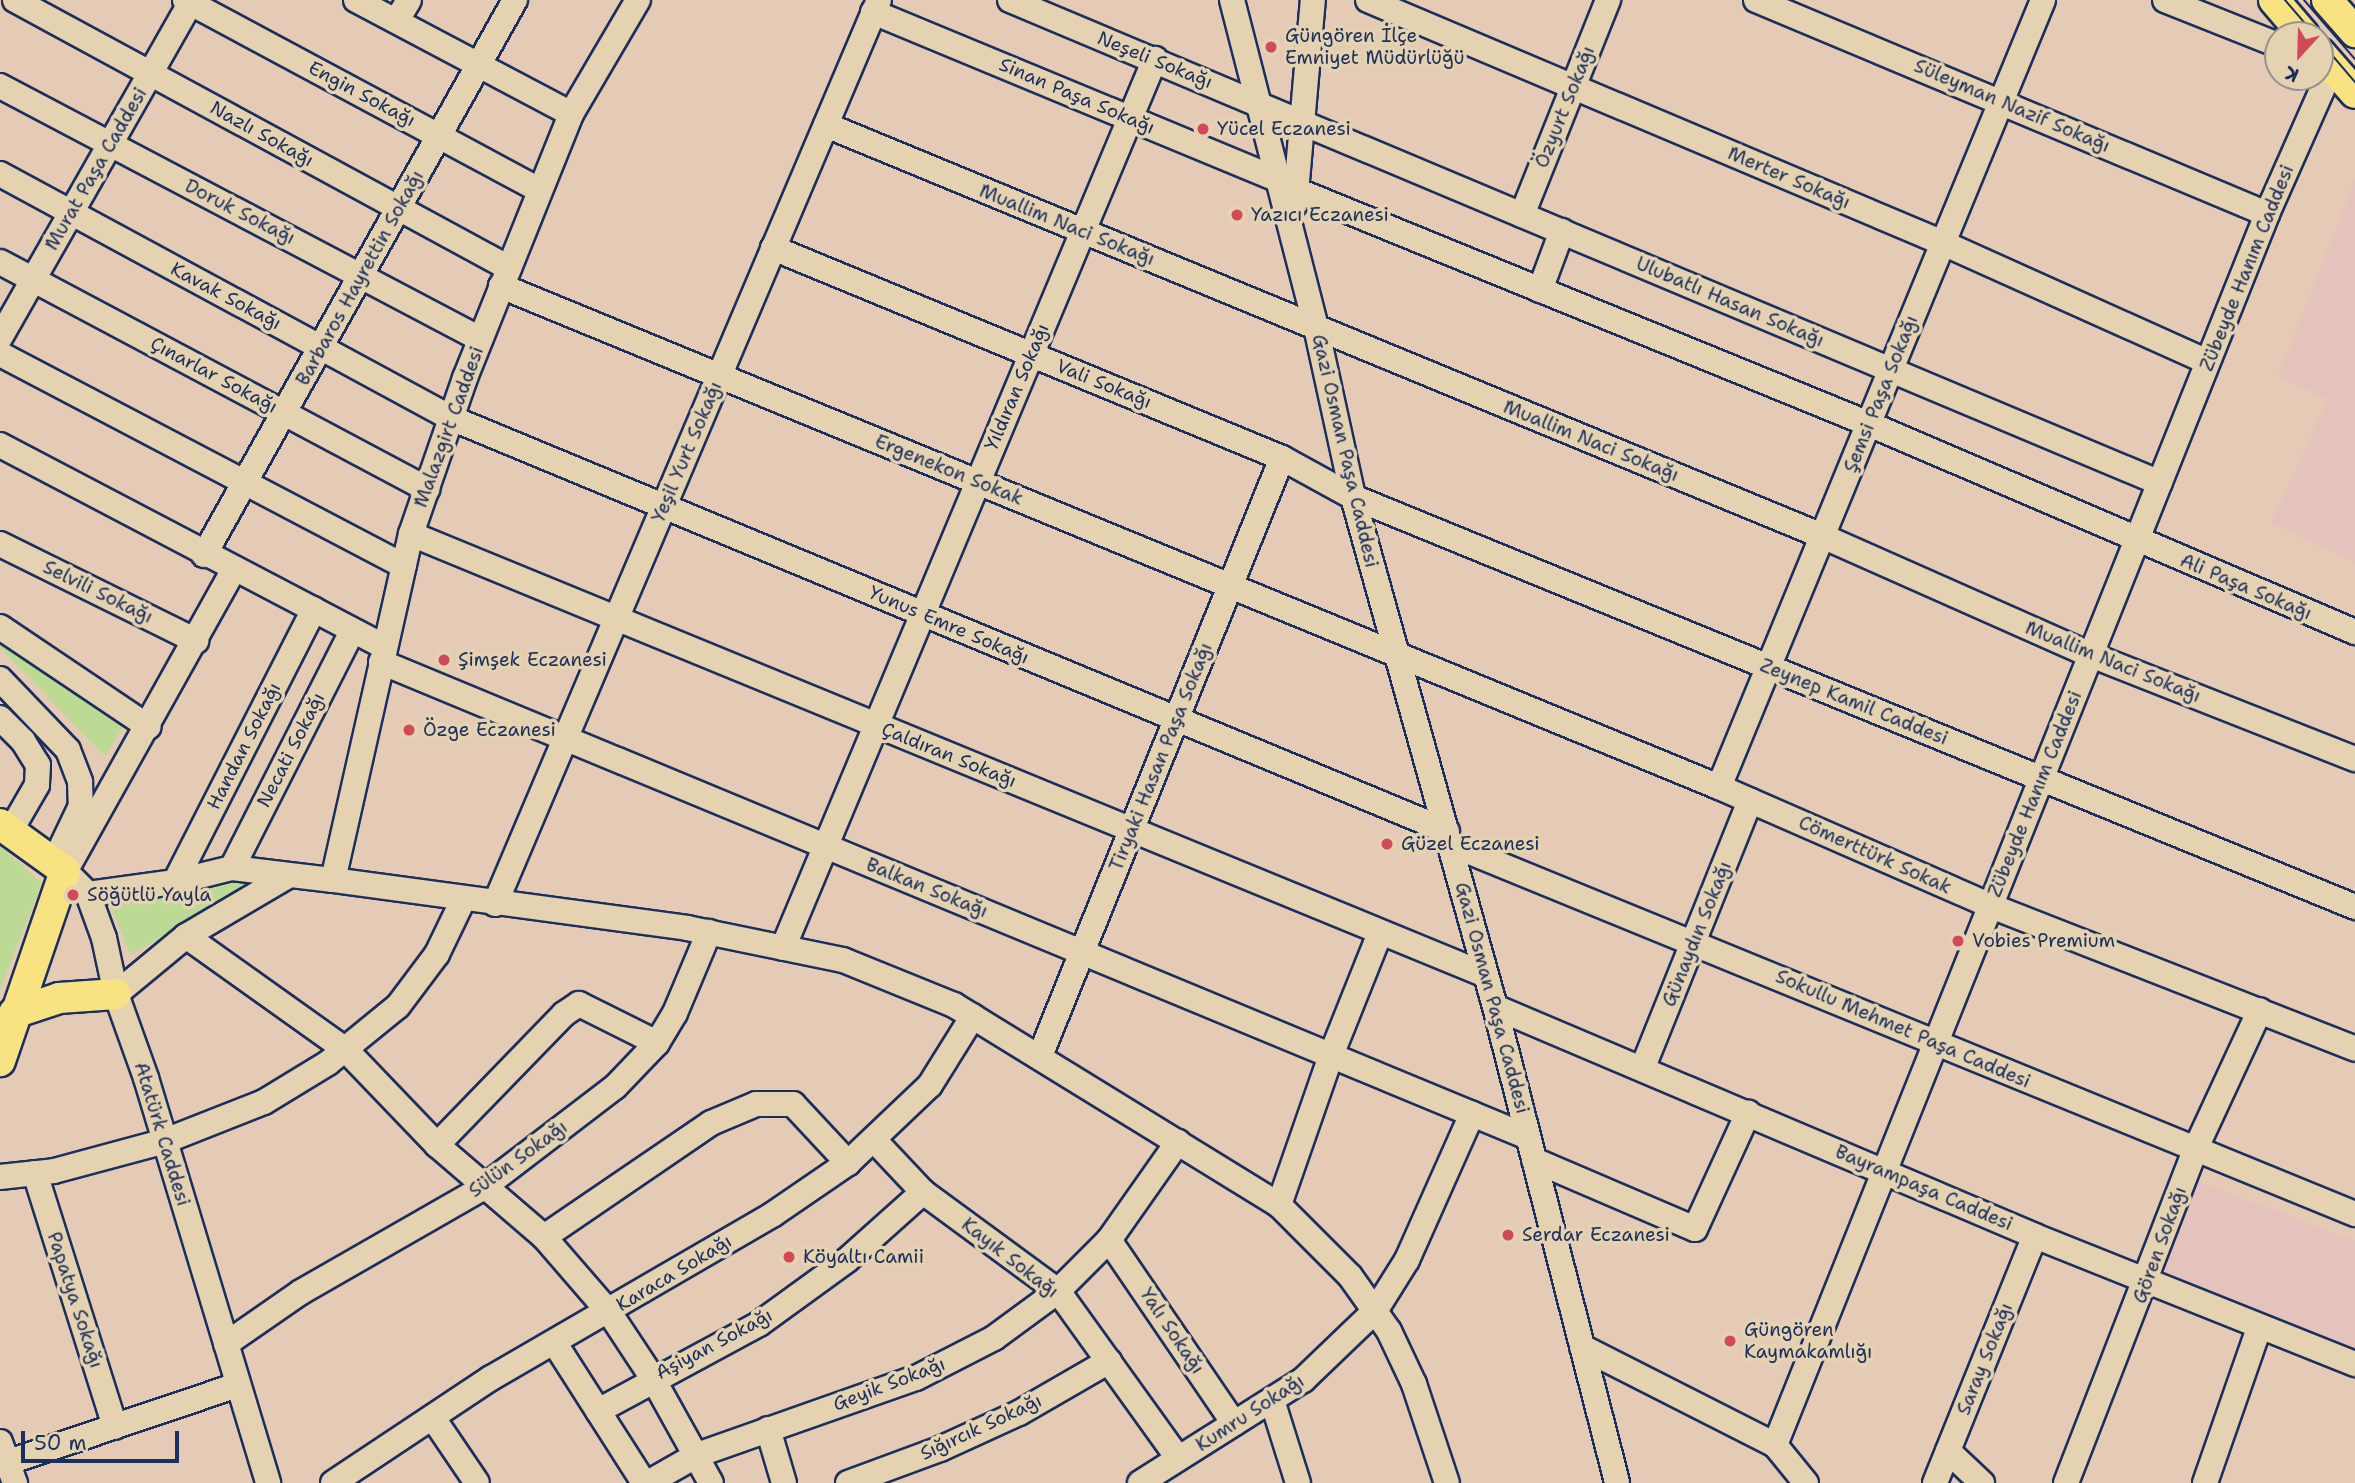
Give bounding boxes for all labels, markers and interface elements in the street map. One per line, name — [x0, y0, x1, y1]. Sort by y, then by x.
north arrow — [2264, 21, 2334, 91]
place label: Güngören İlçe Emniyet Müdürlüğü — [1285, 25, 1464, 69]
street label: Neşeli Sokağı — [1094, 27, 1216, 93]
marker: Güngören İlçe Emniyet Müdürlüğü — [1263, 39, 1279, 55]
street label: Özyurt Sokağı — [1530, 43, 1600, 171]
street label: Sinan Paşa Sokağı — [996, 53, 1158, 139]
street label: Süleyman Nazif Sokağı — [1911, 54, 2113, 158]
street label: Engin Sokağı — [305, 56, 419, 132]
text: K — [2281, 60, 2302, 88]
street label: Murat Paşa Caddesi — [40, 84, 152, 254]
street label: Nazlı Sokağı — [206, 96, 318, 172]
place label: Yücel Eczanesi — [1217, 118, 1351, 140]
marker: Yücel Eczanesi — [1195, 121, 1211, 137]
street label: Merter Sokağı — [1724, 142, 1854, 214]
street label: Zübeyde Hanım Caddesi — [2195, 162, 2299, 374]
street label: Barbaros Hayrettin Sokağı — [291, 166, 429, 390]
street label: Doruk Sokağı — [181, 174, 299, 250]
street label: Muallim Naci Sokağı — [976, 179, 1158, 271]
place label: Yazıcı Eczanesi — [1251, 204, 1389, 226]
marker: Yazıcı Eczanesi — [1229, 207, 1245, 223]
street label: Ulubatlı Hasan Sokağı — [1633, 252, 1827, 352]
street label: Kavak Sokağı — [167, 257, 285, 335]
street label: Şemsi Paşa Sokağı — [1839, 312, 1923, 476]
street label: Yıldıran Sokağı — [980, 320, 1054, 454]
street label: Çınarlar Sokağı — [146, 332, 282, 418]
street label: Gazi Osman Paşa Caddesi — [1307, 332, 1383, 570]
street label: Malazgirt Caddesi — [409, 343, 489, 511]
street label: Vali Sokağı — [1053, 355, 1155, 413]
street label: Yeşil Yurt Sokağı — [647, 378, 727, 526]
street label: Muallim Naci Sokağı — [1500, 395, 1682, 487]
street label: Ergenekon Sokak — [872, 430, 1026, 510]
street label: Ali Paşa Sokağı — [2177, 549, 2315, 625]
street label: Selvili Sokağı — [39, 556, 157, 628]
street label: Yunus Emre Sokağı — [865, 581, 1033, 669]
street label: Muallim Naci Sokağı — [2022, 616, 2204, 708]
street label: Tiryaki Hasan Paşa Sokağı — [1105, 640, 1217, 874]
place label: Şimşek Eczanesi — [458, 649, 607, 671]
marker: Şimşek Eczanesi — [436, 652, 452, 668]
street label: Zeynep Kamil Caddesi — [1757, 654, 1951, 750]
street label: Handan Sokağı — [202, 679, 286, 813]
street label: Zübeyde Hanım Caddesi — [1983, 688, 2087, 900]
street label: Necati Sokağı — [252, 689, 330, 811]
street label: Çaldıran Sokağı — [878, 718, 1020, 792]
place label: Özge Eczanesi — [423, 719, 556, 741]
marker: Özge Eczanesi — [401, 722, 417, 738]
street label: Cömerttürk Sokak — [1795, 811, 1955, 899]
place label: Güzel Eczanesi — [1401, 833, 1540, 855]
marker: Güzel Eczanesi — [1379, 836, 1395, 852]
street label: Balkan Sokağı — [863, 853, 991, 923]
street label: Günaydın Sokağı — [1657, 858, 1737, 1010]
street label: Gazi Osman Paşa Caddesi — [1450, 880, 1534, 1116]
place label: Söğütlü Yayla — [87, 884, 211, 906]
marker: Söğütlü Yayla — [65, 887, 81, 903]
place label: Vobies Premium — [1972, 930, 2115, 952]
marker: Vobies Premium — [1950, 933, 1966, 949]
street label: Sokullu Mehmet Paşa Caddesi — [1772, 965, 2034, 1093]
street label: Atatürk Caddesi — [129, 1059, 195, 1209]
street label: Sülün Sokağı — [464, 1116, 572, 1202]
street label: Bayrampaşa Caddesi — [1832, 1140, 2016, 1236]
street label: Gören Sokağı — [2128, 1183, 2192, 1307]
street label: Kayık Sokağı — [957, 1213, 1063, 1303]
place label: Serdar Eczanesi — [1522, 1224, 1670, 1246]
marker: Serdar Eczanesi — [1500, 1227, 1516, 1243]
street label: Papatya Sokağı — [42, 1229, 108, 1371]
street label: Karaca Sokağı — [612, 1230, 736, 1316]
place label: Köyaltı Camii — [803, 1246, 924, 1268]
marker: Köyaltı Camii — [781, 1249, 797, 1265]
street label: Yalı Sokağı — [1135, 1284, 1209, 1378]
street label: Saray Sokağı — [1952, 1300, 2018, 1418]
street label: Aşiyan Sokağı — [652, 1304, 776, 1384]
place label: Güngören Kaymakamlığı — [1744, 1319, 1872, 1363]
marker: Güngören Kaymakamlığı — [1722, 1333, 1738, 1349]
street label: Geyik Sokağı — [830, 1352, 948, 1416]
street label: Kumru Sokağı — [1192, 1370, 1308, 1456]
street label: Sığırcık Sokağı — [917, 1389, 1045, 1465]
scale bar — [24, 1416, 182, 1460]
text: 50 m — [34, 1429, 87, 1457]

